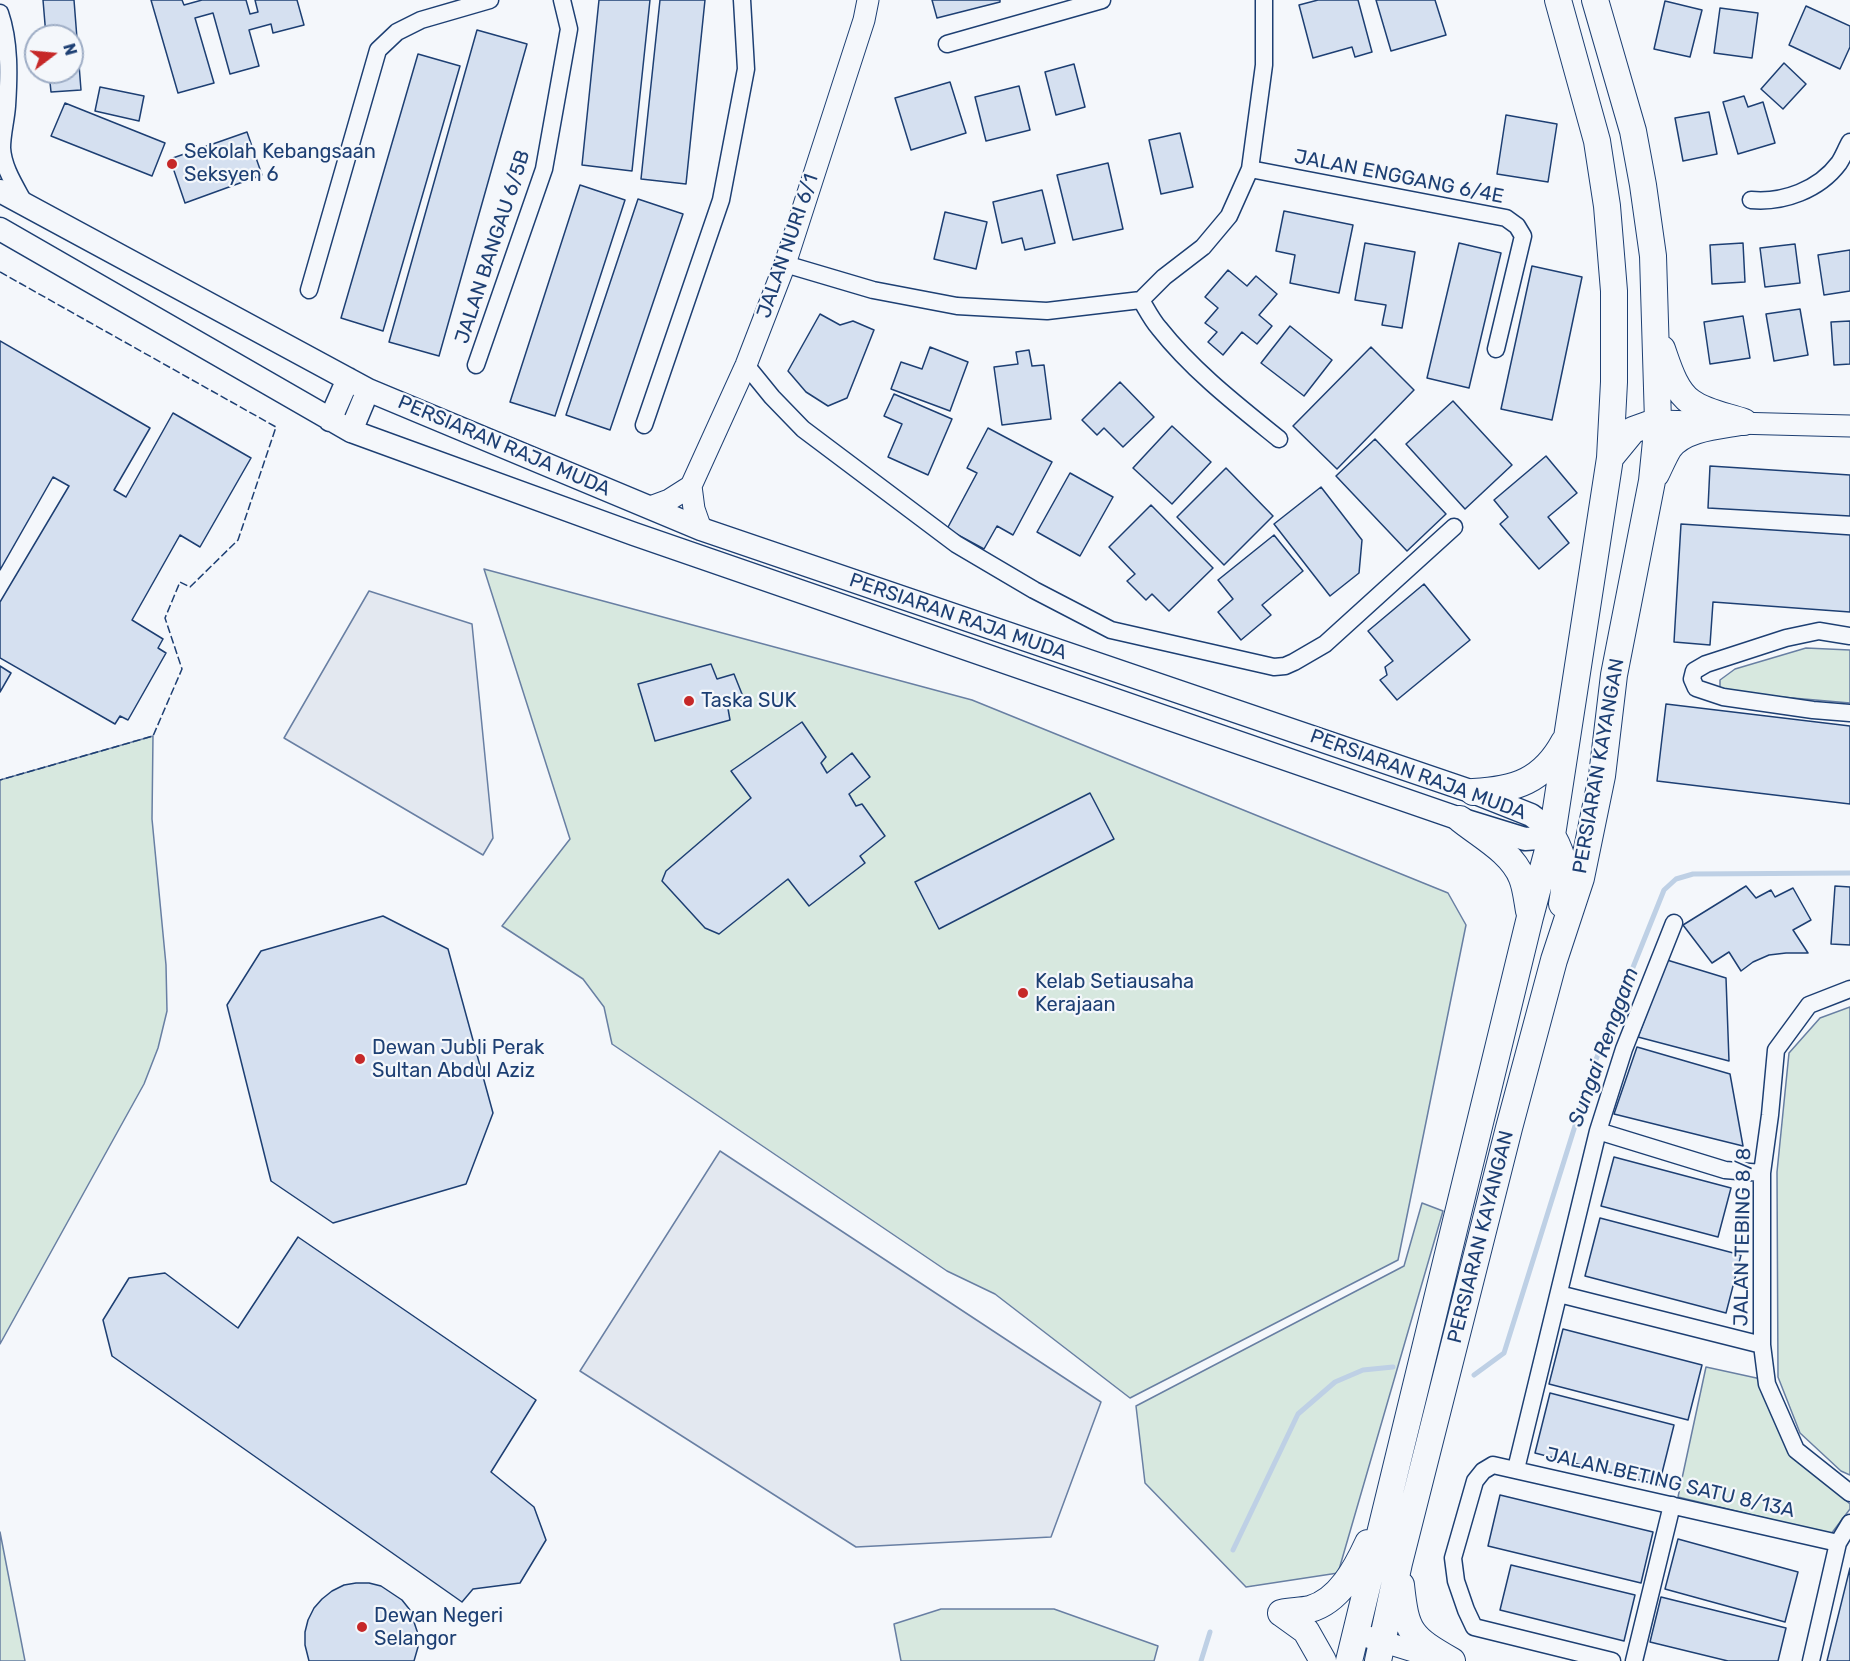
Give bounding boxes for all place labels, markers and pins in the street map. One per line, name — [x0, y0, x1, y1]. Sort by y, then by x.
place label: Sekolah Kebangsaan Seksyen 6 — [184, 140, 376, 187]
marker: Sekolah Kebangsaan Seksyen 6 — [165, 157, 179, 171]
place label: Taska SUK — [701, 689, 797, 713]
marker: Taska SUK — [682, 694, 696, 708]
place label: Kelab Setiausaha Kerajaan — [1035, 970, 1194, 1017]
marker: Kelab Setiausaha Kerajaan — [1016, 986, 1030, 1000]
place label: Dewan Jubli Perak Sultan Abdul Aziz — [372, 1036, 544, 1083]
marker: Dewan Jubli Perak Sultan Abdul Aziz — [353, 1052, 367, 1066]
place label: Dewan Negeri Selangor — [374, 1604, 503, 1651]
marker: Dewan Negeri Selangor — [355, 1620, 369, 1634]

